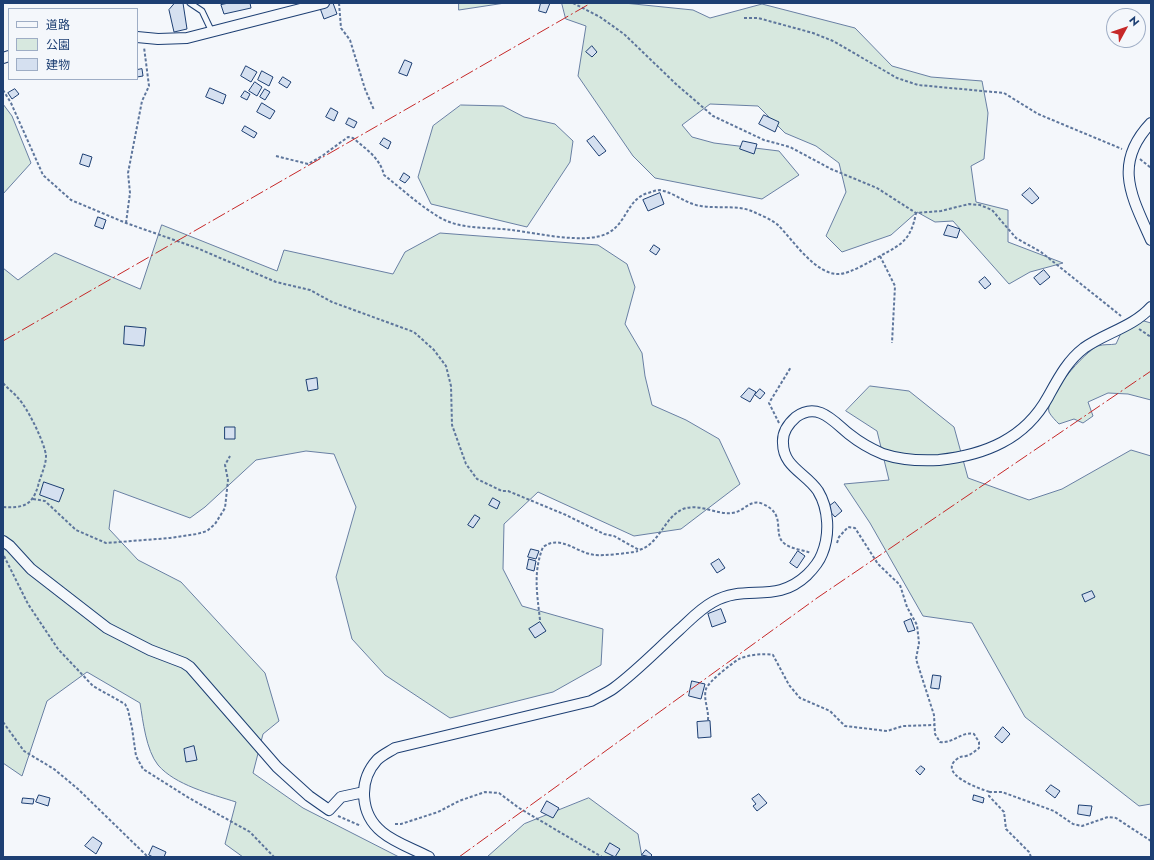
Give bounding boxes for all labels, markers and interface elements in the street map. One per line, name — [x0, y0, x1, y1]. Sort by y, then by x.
legend — [8, 8, 138, 80]
north arrow — [1106, 8, 1146, 48]
text: N — [1125, 12, 1143, 29]
text: 道路 — [46, 16, 70, 34]
text: 公園 — [46, 36, 70, 54]
text: 建物 — [46, 56, 70, 74]

